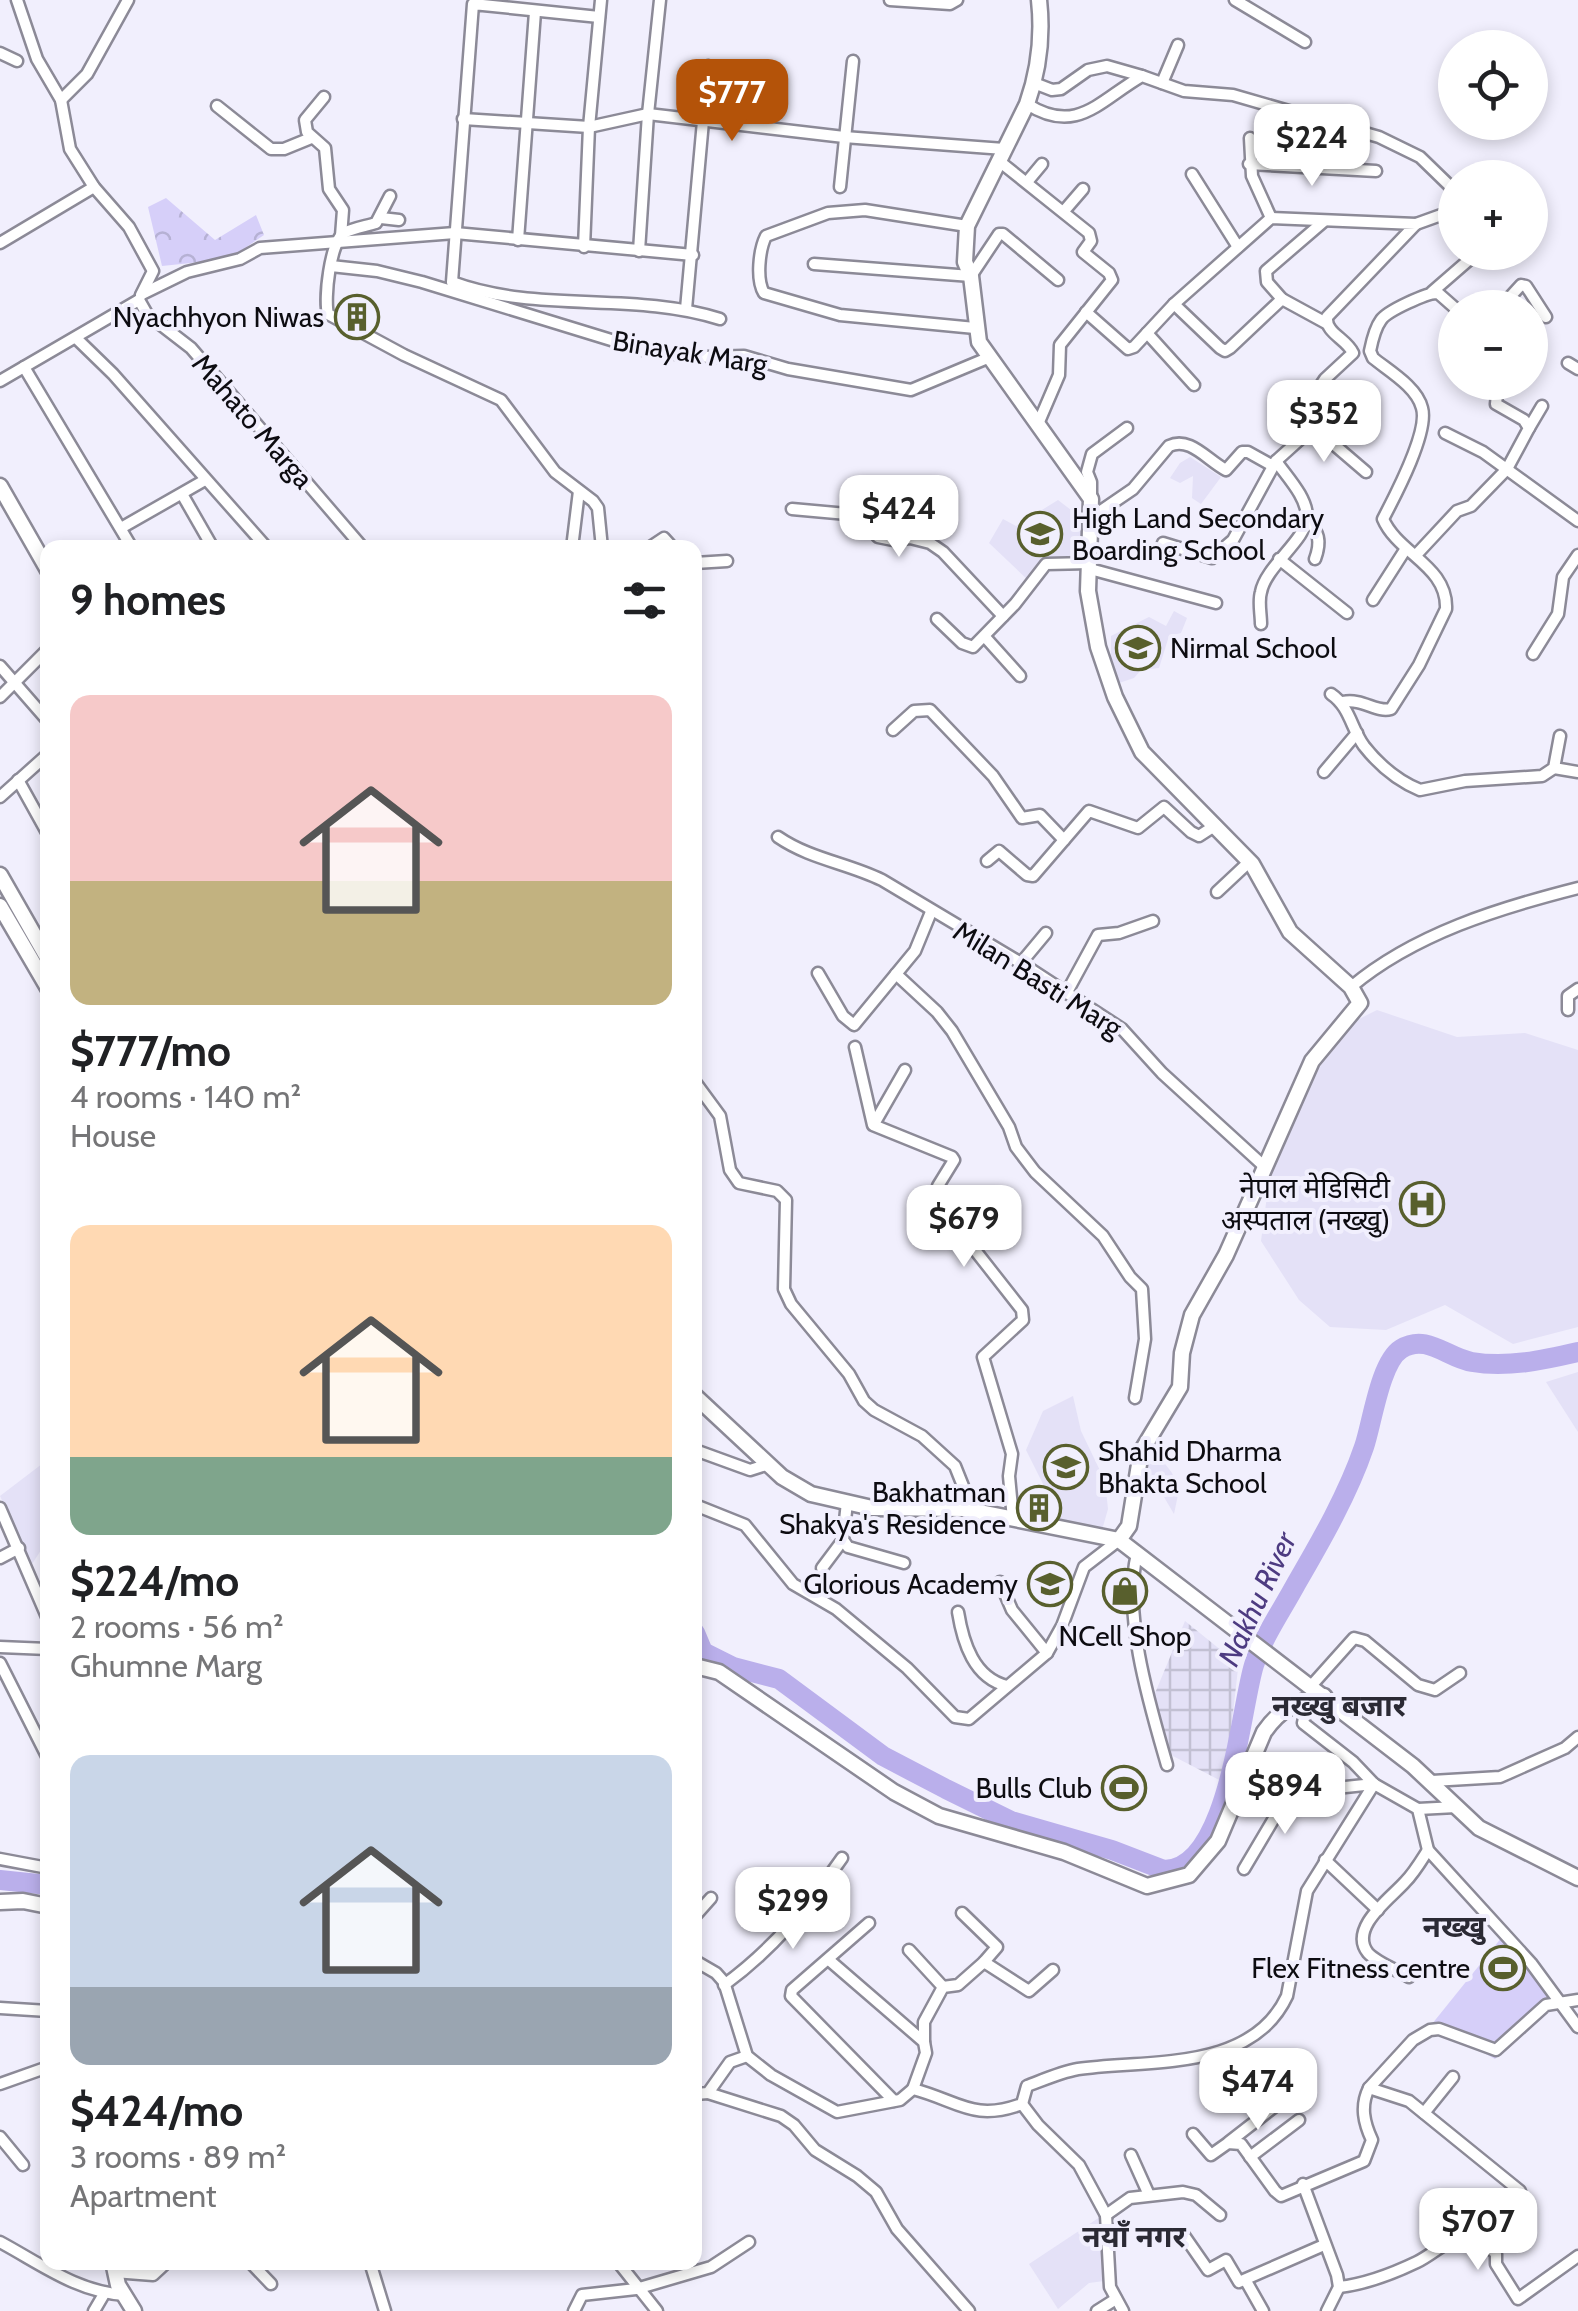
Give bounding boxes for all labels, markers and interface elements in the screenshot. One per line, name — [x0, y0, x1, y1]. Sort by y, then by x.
map controls — [1438, 30, 1548, 400]
button: locate — [1438, 30, 1548, 140]
pin: $777 — [673, 59, 791, 144]
text: $777 — [698, 72, 766, 111]
pin: $224 — [1253, 104, 1371, 189]
text: $224 — [1276, 117, 1348, 156]
button: + — [1438, 160, 1548, 270]
button: − — [1438, 290, 1548, 400]
building icon: Nyachhyon Niwas — [334, 294, 380, 340]
place label: Nyachhyon Niwas — [113, 300, 324, 334]
street label: Binayak Marg — [610, 323, 771, 381]
street label: Mahato Marga — [185, 347, 321, 496]
pin: $352 — [1265, 380, 1383, 465]
text: $352 — [1289, 393, 1359, 432]
pin: $424 — [840, 475, 958, 560]
text: $424 — [861, 488, 937, 527]
place label: High Land Secondary Boarding School — [1072, 501, 1324, 567]
school or university icon: High Land Secondary Boarding School — [1017, 511, 1063, 557]
icon: filters — [617, 573, 672, 628]
text: 9 homes — [70, 574, 226, 626]
school or university icon: Nirmal School — [1115, 625, 1161, 671]
place label: Nirmal School — [1170, 631, 1337, 665]
icon: home — [281, 760, 461, 940]
street label: Milan Basti Marg — [947, 914, 1130, 1045]
text: $777/mo — [70, 1025, 231, 1077]
text: 4 rooms · 140 m² — [70, 1077, 301, 1116]
text: House — [70, 1116, 156, 1155]
place label: नेपाल मेडिसिटी अस्पताल (नख्खु) — [1221, 1171, 1391, 1238]
hospital icon: नेपाल मेडिसिटी अस्पताल (नख्खु) — [1399, 1181, 1445, 1227]
pin: $679 — [905, 1185, 1023, 1270]
text: $679 — [929, 1198, 999, 1237]
icon: home — [281, 1290, 461, 1470]
place label: Shahid Dharma Bhakta School — [1098, 1434, 1282, 1500]
school or university icon: Shahid Dharma Bhakta School — [1043, 1444, 1089, 1490]
place label: Bakhatman Shakya's Residence — [779, 1475, 1006, 1541]
building icon: Bakhatman Shakya's Residence — [1016, 1485, 1062, 1531]
water label: Nakhu River — [1210, 1524, 1305, 1672]
text: $224/mo — [70, 1555, 239, 1607]
school or university icon: Glorious Academy — [1027, 1561, 1073, 1607]
place label: Glorious Academy — [803, 1567, 1018, 1601]
shop icon: NCell Shop — [1102, 1568, 1148, 1614]
text: 2 rooms · 56 m² — [70, 1607, 284, 1646]
place label: NCell Shop — [1059, 1619, 1191, 1653]
text: Ghumne Marg — [70, 1646, 262, 1685]
district label: नख्खु बजार — [1272, 1687, 1407, 1725]
pin: $894 — [1226, 1752, 1344, 1837]
sports icon: Bulls Club — [1101, 1765, 1147, 1811]
text: $894 — [1247, 1765, 1323, 1804]
place label: Bulls Club — [976, 1771, 1092, 1805]
icon: home — [281, 1820, 461, 2000]
pin: $299 — [734, 1867, 852, 1952]
text: $299 — [757, 1880, 829, 1919]
district label: नख्खु — [1422, 1908, 1487, 1946]
sports icon: Flex Fitness centre — [1480, 1945, 1526, 1991]
place label: Flex Fitness centre — [1251, 1951, 1470, 1985]
pin: $474 — [1199, 2048, 1317, 2133]
text: $474 — [1221, 2061, 1295, 2100]
text: $424/mo — [70, 2085, 243, 2137]
text: 3 rooms · 89 m² — [70, 2137, 286, 2176]
text: Apartment — [70, 2176, 217, 2215]
pin: $707 — [1419, 2188, 1537, 2273]
text: $707 — [1441, 2201, 1515, 2240]
district label: नयाँ नगर — [1082, 2218, 1186, 2255]

